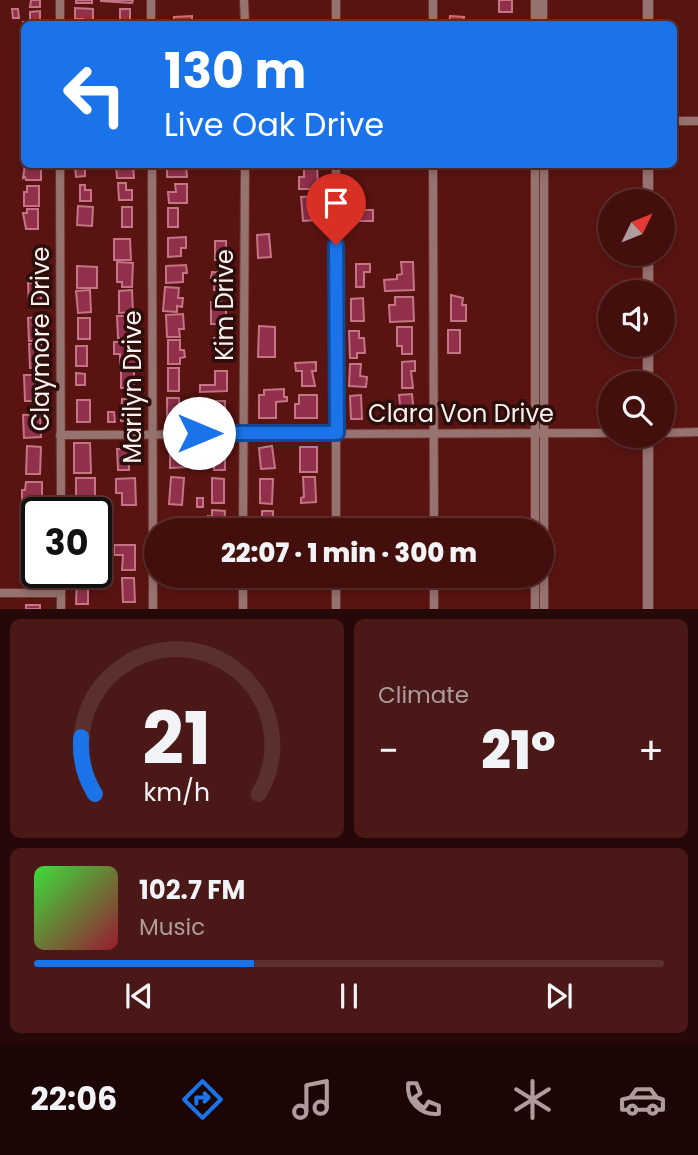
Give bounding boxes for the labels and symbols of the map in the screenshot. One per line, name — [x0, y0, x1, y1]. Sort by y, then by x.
pin — [306, 173, 366, 245]
north arrow — [598, 189, 676, 266]
street label: Claymore Drive — [24, 247, 57, 431]
street label: Kim Drive — [208, 249, 241, 361]
street label: Marilyn Drive — [116, 310, 149, 464]
position arrow — [162, 396, 236, 470]
street label: Clara Von Drive — [368, 397, 554, 430]
speed limit sign: 30 — [21, 497, 112, 588]

